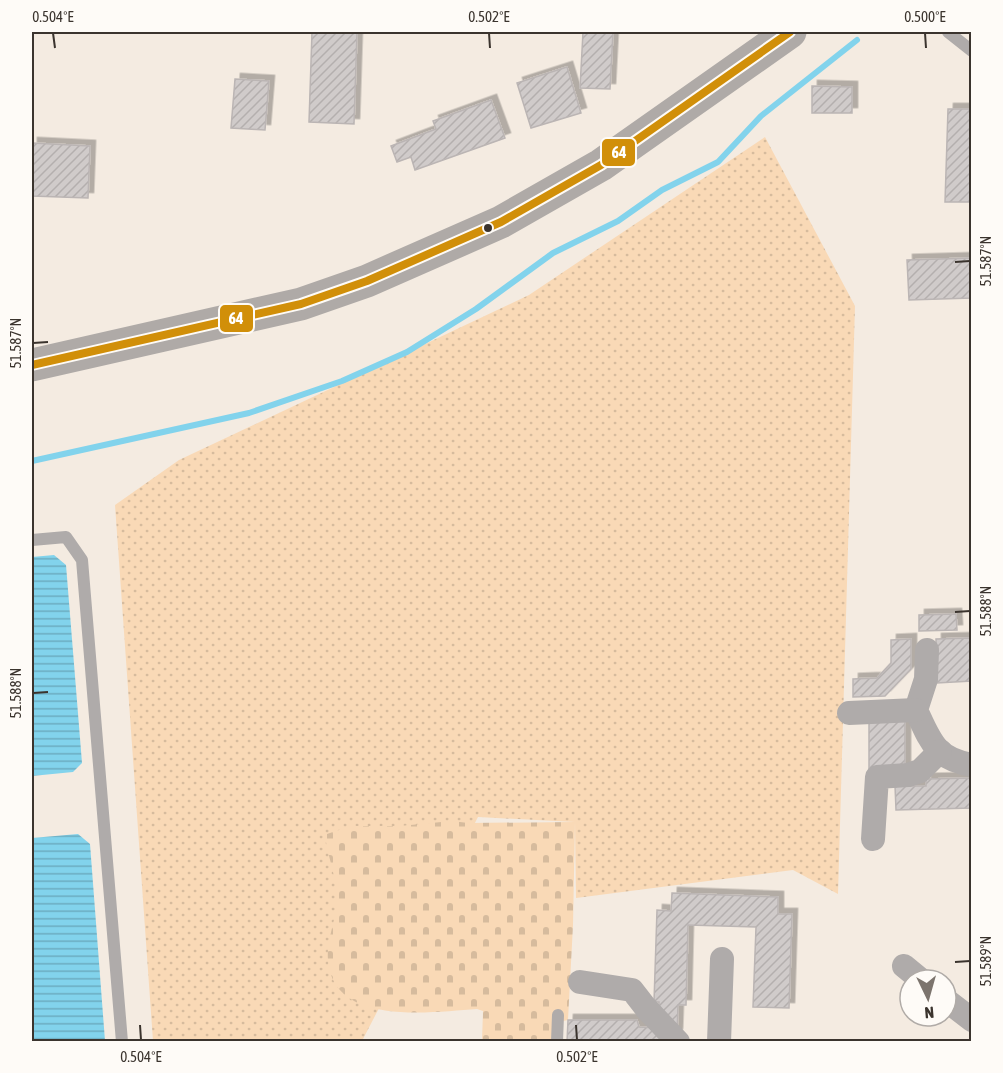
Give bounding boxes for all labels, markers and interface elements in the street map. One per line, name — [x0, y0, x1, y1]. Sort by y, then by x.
text: 0.504°E — [32, 8, 74, 25]
text: 0.502°E — [468, 8, 510, 25]
text: 0.500°E — [904, 8, 946, 25]
line badge: 64 — [601, 138, 636, 167]
text: 64 — [611, 143, 627, 161]
unlabelled marker — [482, 222, 494, 234]
text: 51.587°N — [977, 236, 994, 286]
line badge: 64 — [219, 304, 254, 333]
text: 64 — [228, 309, 244, 327]
text: 51.587°N — [7, 318, 24, 368]
text: 51.588°N — [977, 586, 994, 636]
text: 51.588°N — [7, 668, 24, 718]
text: 51.589°N — [977, 936, 994, 986]
north arrow — [898, 968, 958, 1028]
text: N — [924, 1004, 935, 1022]
text: 0.504°E — [120, 1048, 162, 1065]
text: 0.502°E — [556, 1048, 598, 1065]

